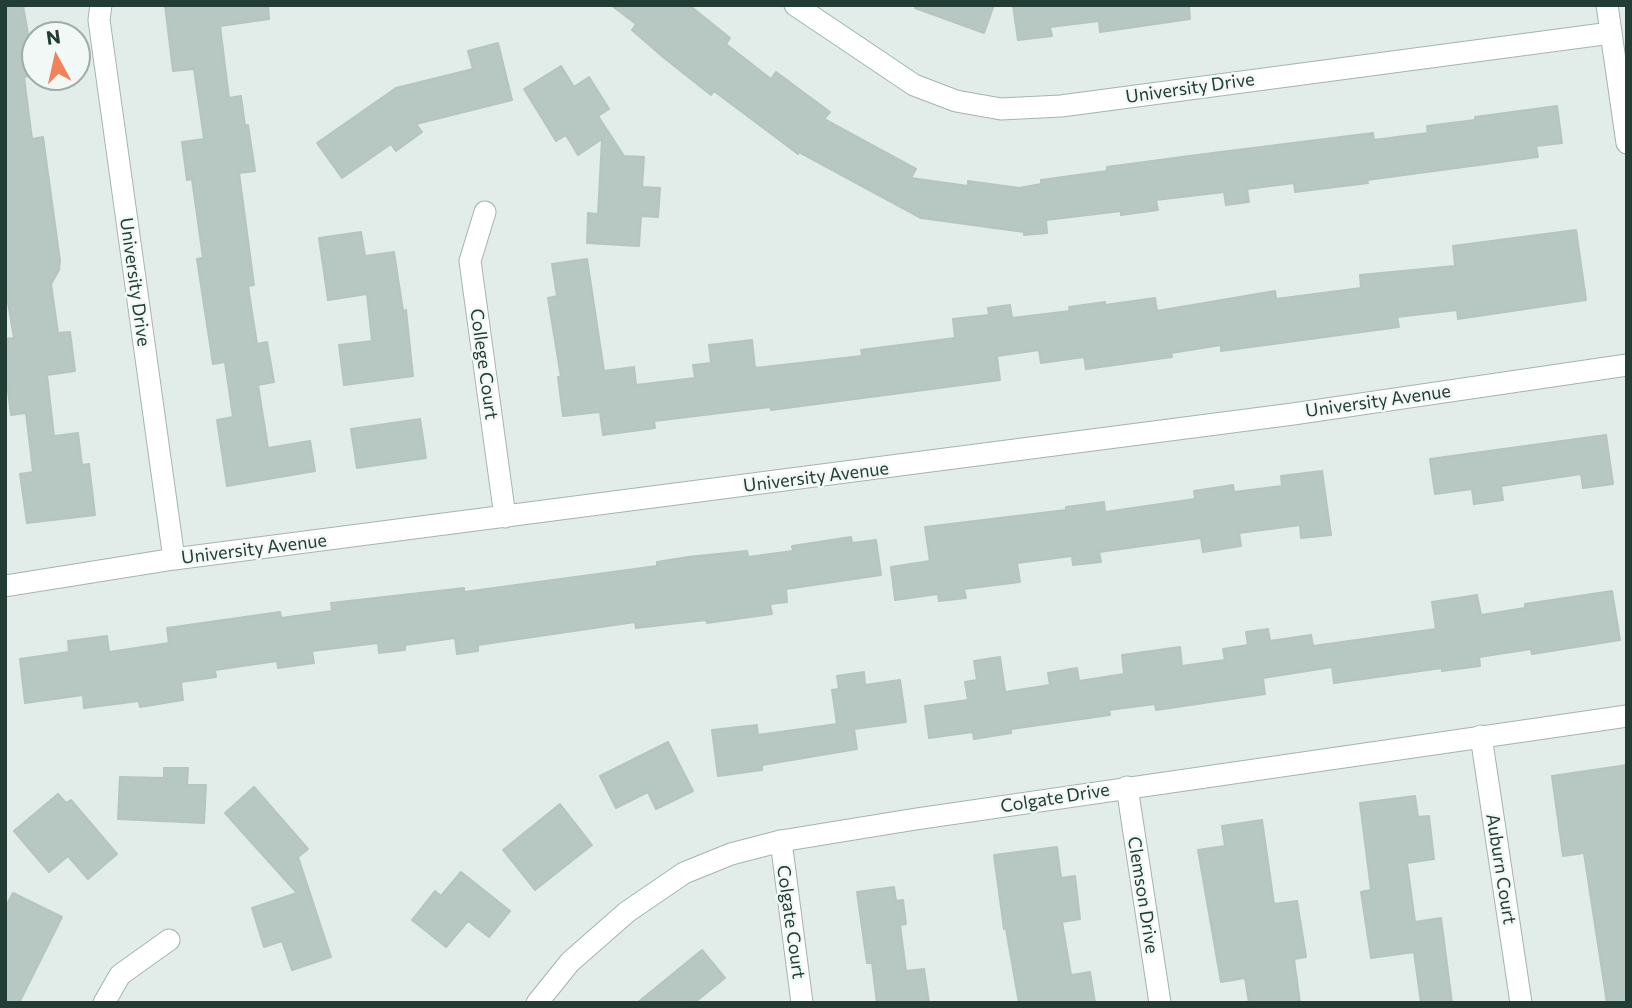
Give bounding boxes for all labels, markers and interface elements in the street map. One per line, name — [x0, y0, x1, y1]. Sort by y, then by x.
north arrow — [21, 21, 91, 91]
text: N — [45, 24, 62, 49]
street label: University Drive — [1124, 68, 1256, 108]
street label: University Drive — [115, 216, 155, 348]
street label: College Court — [466, 307, 502, 421]
street label: University Avenue — [1304, 380, 1452, 422]
street label: University Avenue — [742, 457, 890, 497]
street label: University Avenue — [180, 529, 328, 569]
street label: Colgate Drive — [999, 779, 1111, 817]
street label: Auburn Court — [1482, 812, 1520, 926]
street label: Clemson Drive — [1123, 835, 1163, 955]
street label: Colgate Court — [772, 864, 810, 980]

